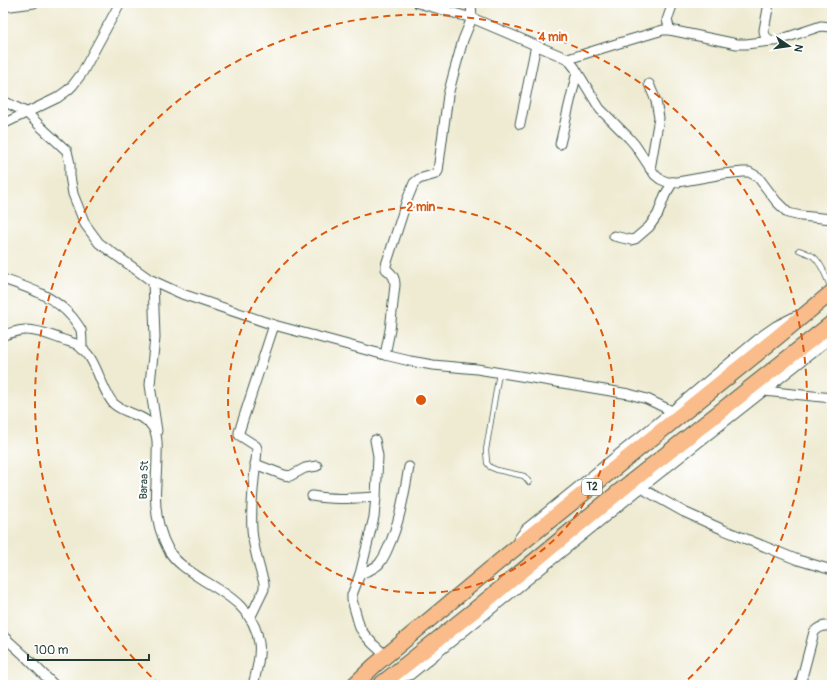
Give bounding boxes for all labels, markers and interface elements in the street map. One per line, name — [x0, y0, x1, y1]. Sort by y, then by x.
north arrow — [769, 26, 809, 66]
text: 4 min — [537, 30, 568, 45]
text: N — [791, 43, 805, 54]
text: 2 min — [407, 200, 436, 215]
centre of rings — [414, 393, 428, 407]
street label: Baraa St — [137, 460, 151, 500]
road number: T2 — [582, 479, 602, 495]
scale bar — [28, 636, 149, 662]
text: 100 m — [34, 643, 69, 658]

